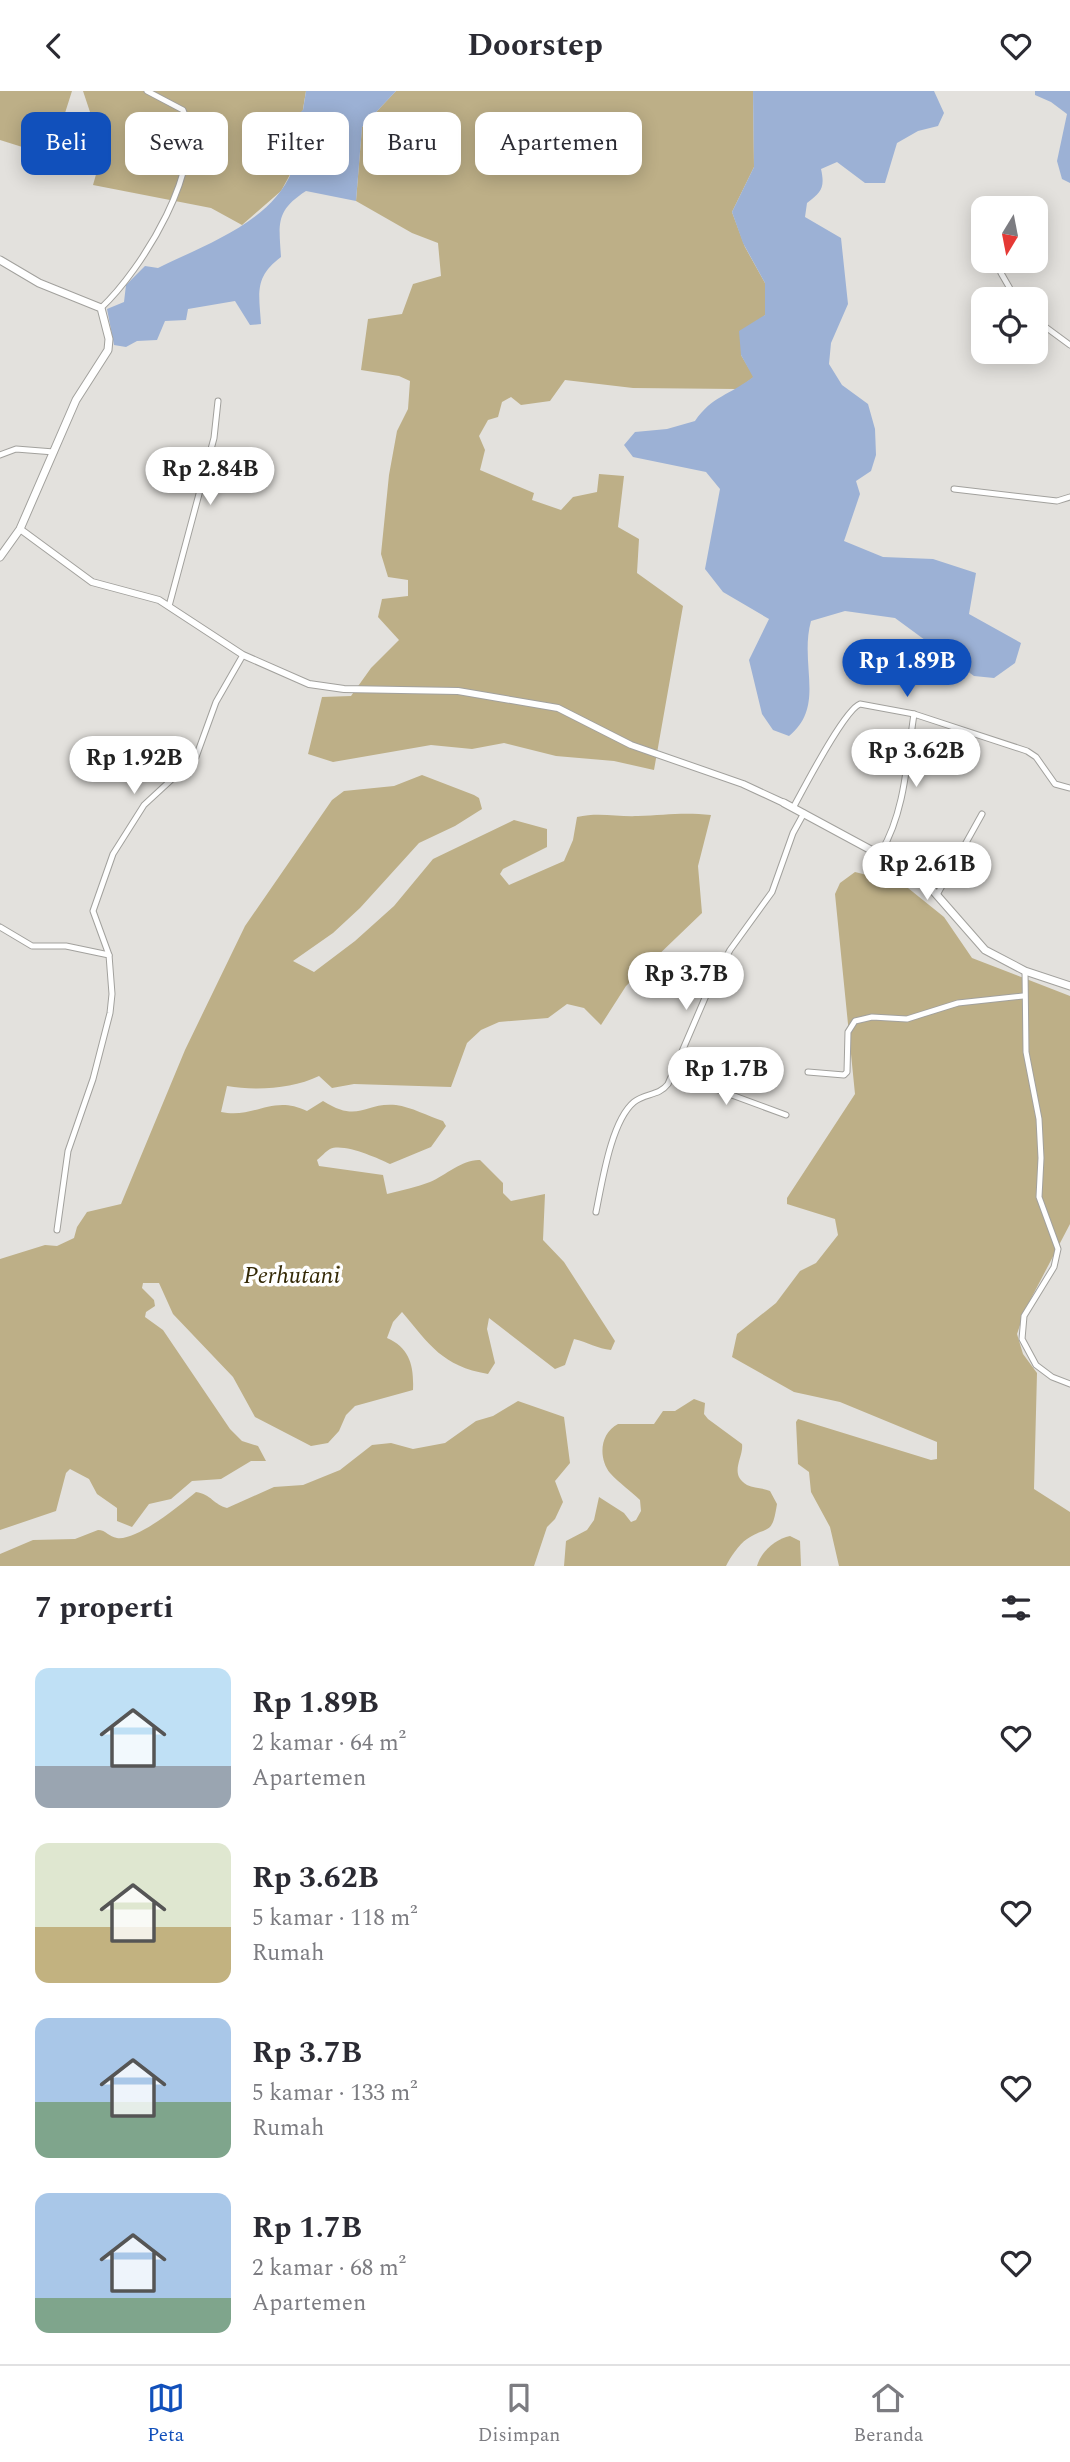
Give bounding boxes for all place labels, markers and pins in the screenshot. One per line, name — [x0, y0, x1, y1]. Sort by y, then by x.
pin: Rp 2.84B — [138, 447, 282, 507]
pin: Rp 1.89B — [835, 639, 979, 699]
pin: Rp 3.62B — [844, 729, 988, 789]
pin: Rp 1.92B — [62, 737, 206, 796]
pin: Rp 2.61B — [855, 843, 999, 902]
pin: Rp 3.7B — [621, 953, 751, 1012]
pin: Rp 1.7B — [661, 1047, 791, 1107]

